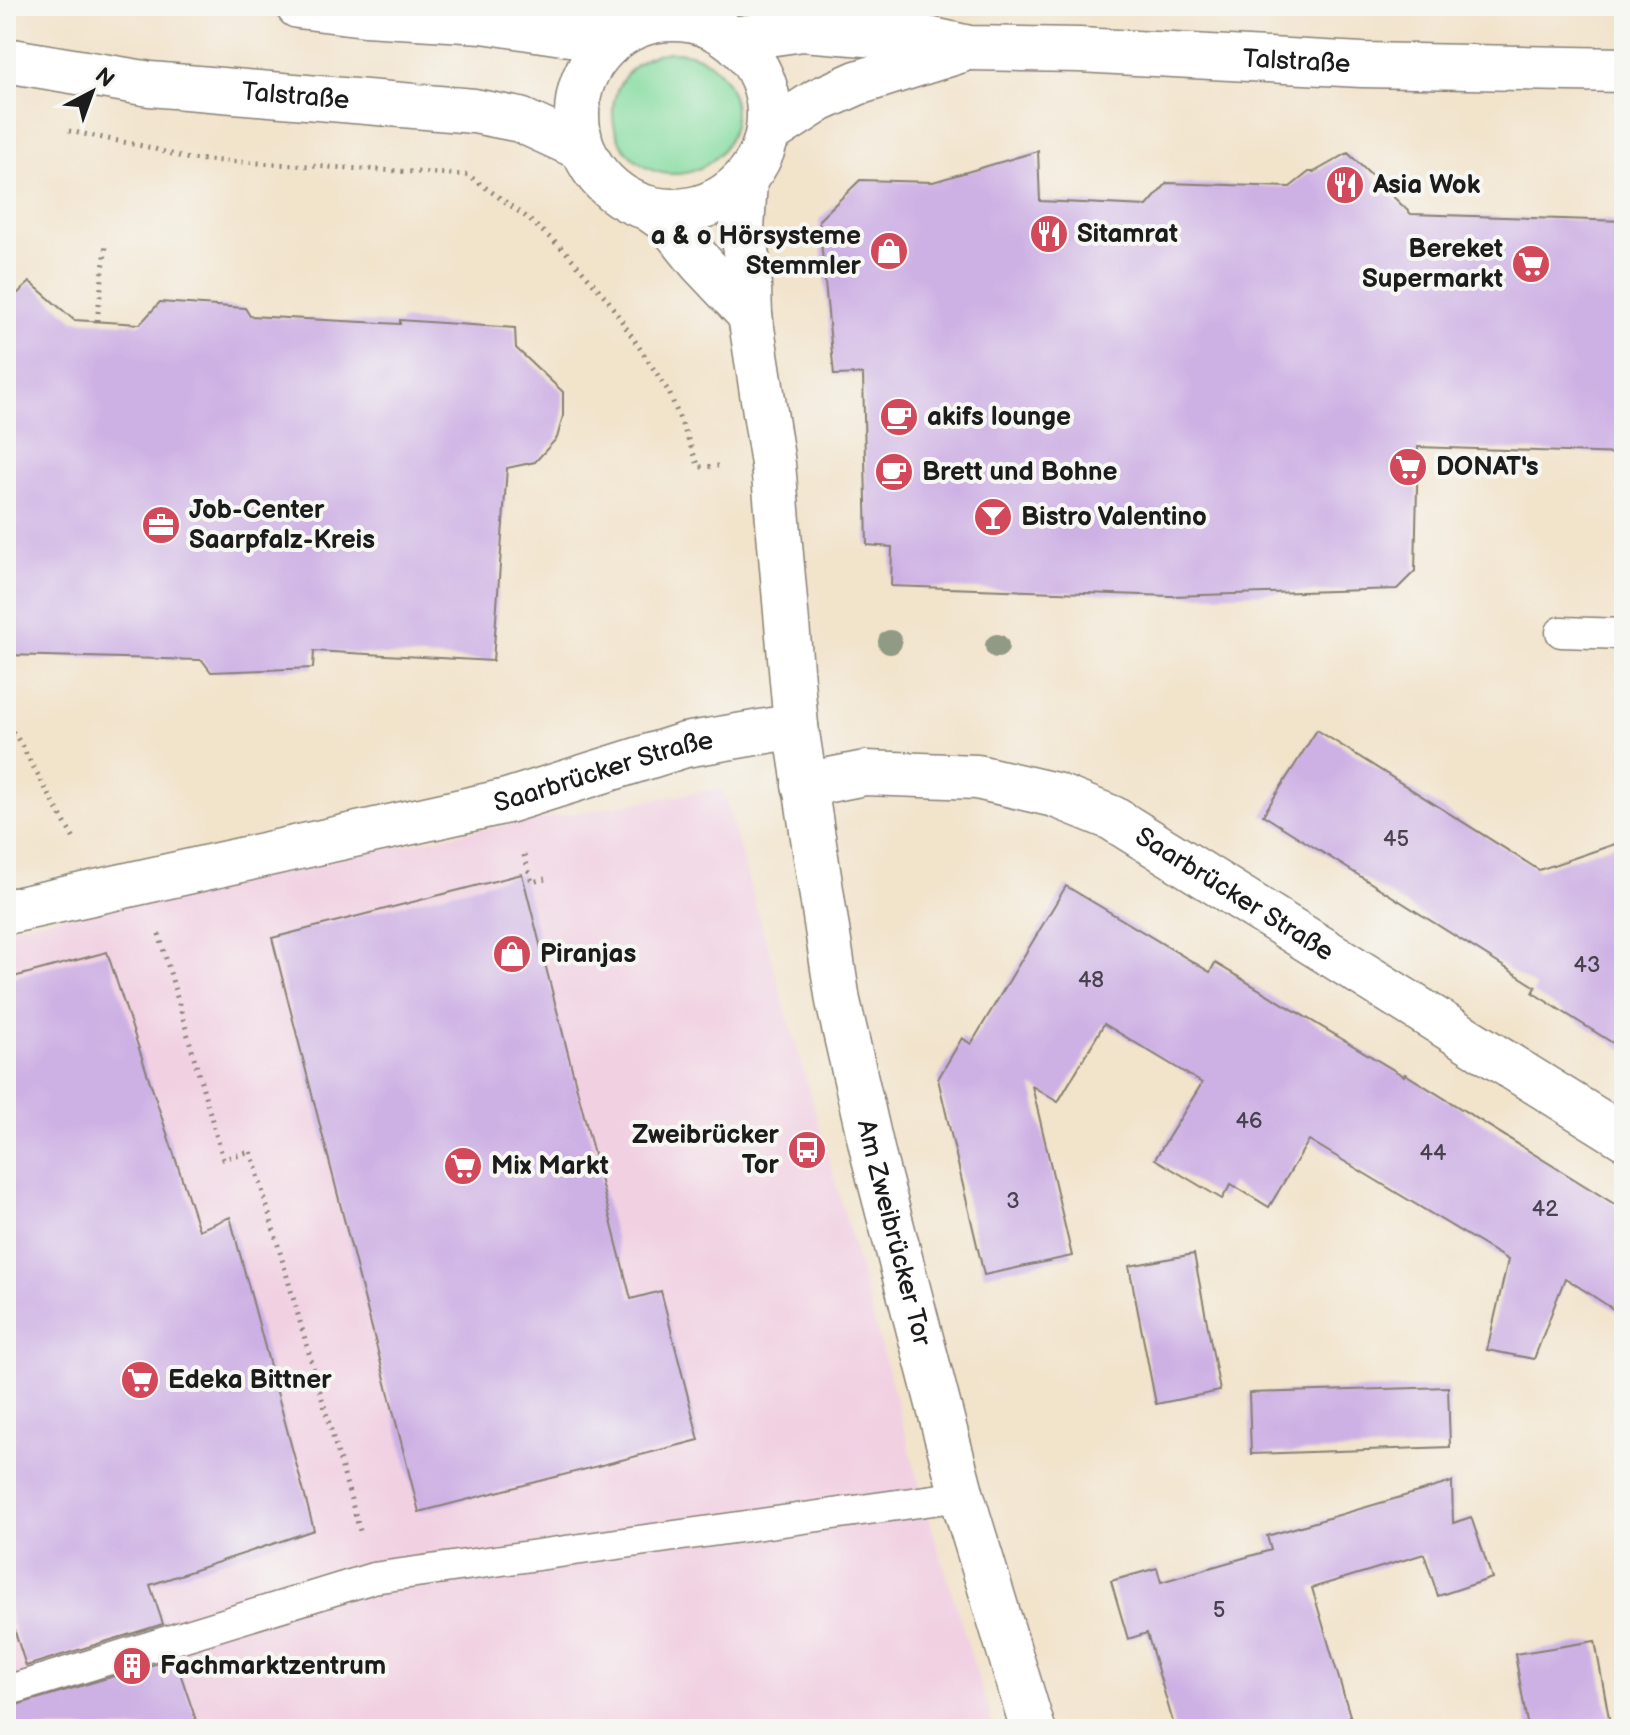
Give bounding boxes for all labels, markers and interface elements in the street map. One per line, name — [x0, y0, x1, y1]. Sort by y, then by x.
street label: Talstraße — [1242, 43, 1351, 80]
north arrow — [52, 52, 132, 132]
text: N — [89, 62, 119, 94]
street label: Talstraße — [240, 76, 351, 116]
restaurant icon: Asia Wok — [1324, 164, 1366, 206]
place label: Asia Wok — [1372, 170, 1481, 201]
restaurant icon: Sitamrat — [1028, 213, 1070, 255]
place label: Sitamrat — [1077, 219, 1178, 250]
place label: a & o Hörsysteme Stemmler — [651, 221, 862, 282]
shop icon: a & o Hörsysteme Stemmler — [868, 230, 910, 272]
place label: Bereket Supermarkt — [1362, 234, 1503, 295]
supermarket icon: Bereket Supermarkt — [1510, 243, 1552, 285]
cafe icon: akifs lounge — [878, 396, 920, 438]
place label: akifs lounge — [927, 402, 1071, 433]
supermarket icon: DONAT's — [1387, 446, 1429, 488]
cafe icon: Brett und Bohne — [873, 451, 915, 493]
place label: DONAT's — [1436, 452, 1539, 483]
place label: Brett und Bohne — [922, 457, 1118, 488]
place label: Job-Center Saarpfalz-Kreis — [189, 495, 375, 556]
bar icon: Bistro Valentino — [972, 496, 1014, 538]
place label: Bistro Valentino — [1021, 502, 1207, 533]
office icon: Job-Center Saarpfalz-Kreis — [140, 504, 182, 546]
street label: Saarbrücker Straße — [491, 725, 715, 819]
street label: Saarbrücker Straße — [1129, 821, 1339, 968]
house number: 45 — [1383, 826, 1409, 853]
shop icon: Piranjas — [491, 933, 533, 975]
place label: Piranjas — [540, 939, 636, 970]
house number: 43 — [1574, 952, 1600, 979]
house number: 48 — [1078, 967, 1104, 994]
house number: 46 — [1236, 1108, 1262, 1135]
street label: Am Zweibrücker Tor — [850, 1117, 938, 1350]
place label: Zweibrücker Tor — [632, 1120, 780, 1181]
bus stop icon: Zweibrücker Tor — [786, 1129, 828, 1171]
house number: 44 — [1420, 1140, 1447, 1167]
supermarket icon: Mix Markt — [442, 1145, 484, 1187]
place label: Mix Markt — [491, 1151, 609, 1182]
house number: 3 — [1006, 1188, 1020, 1215]
house number: 42 — [1532, 1196, 1558, 1223]
supermarket icon: Edeka Bittner — [119, 1359, 161, 1401]
place label: Edeka Bittner — [168, 1365, 332, 1396]
house number: 5 — [1213, 1597, 1225, 1624]
building icon: Fachmarktzentrum — [111, 1645, 153, 1687]
place label: Fachmarktzentrum — [160, 1651, 386, 1682]

